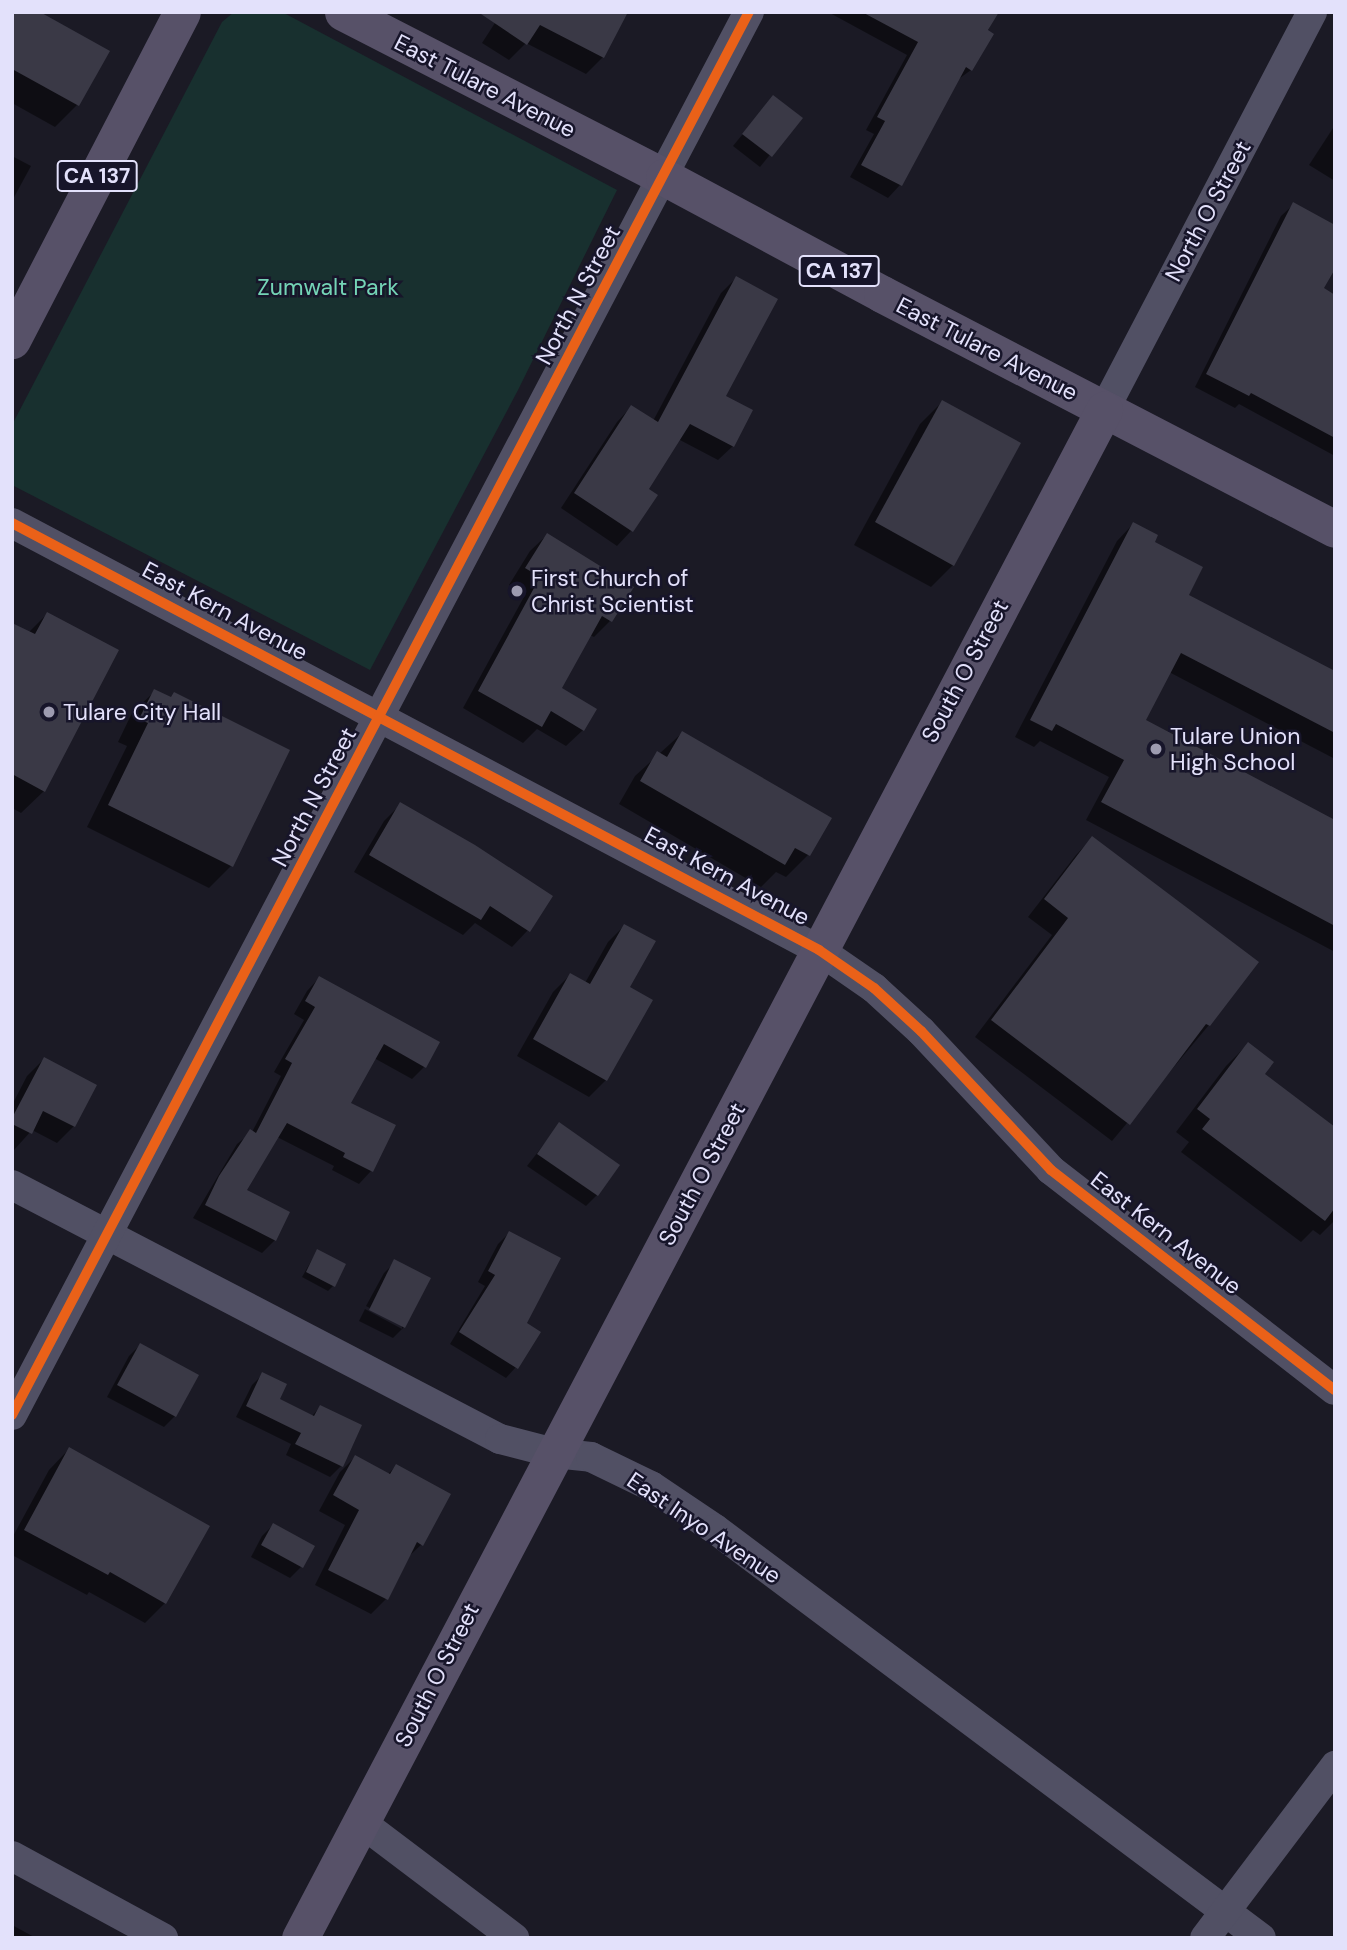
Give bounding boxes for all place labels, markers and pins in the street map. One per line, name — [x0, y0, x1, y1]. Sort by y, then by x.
place label: First Church of Christ Scientist — [531, 564, 694, 618]
marker: First Church of Christ Scientist — [509, 583, 525, 599]
place label: Tulare City Hall — [63, 698, 221, 726]
marker: Tulare City Hall — [41, 704, 57, 720]
place label: Tulare Union High School — [1170, 722, 1300, 776]
marker: Tulare Union High School — [1148, 741, 1164, 757]

